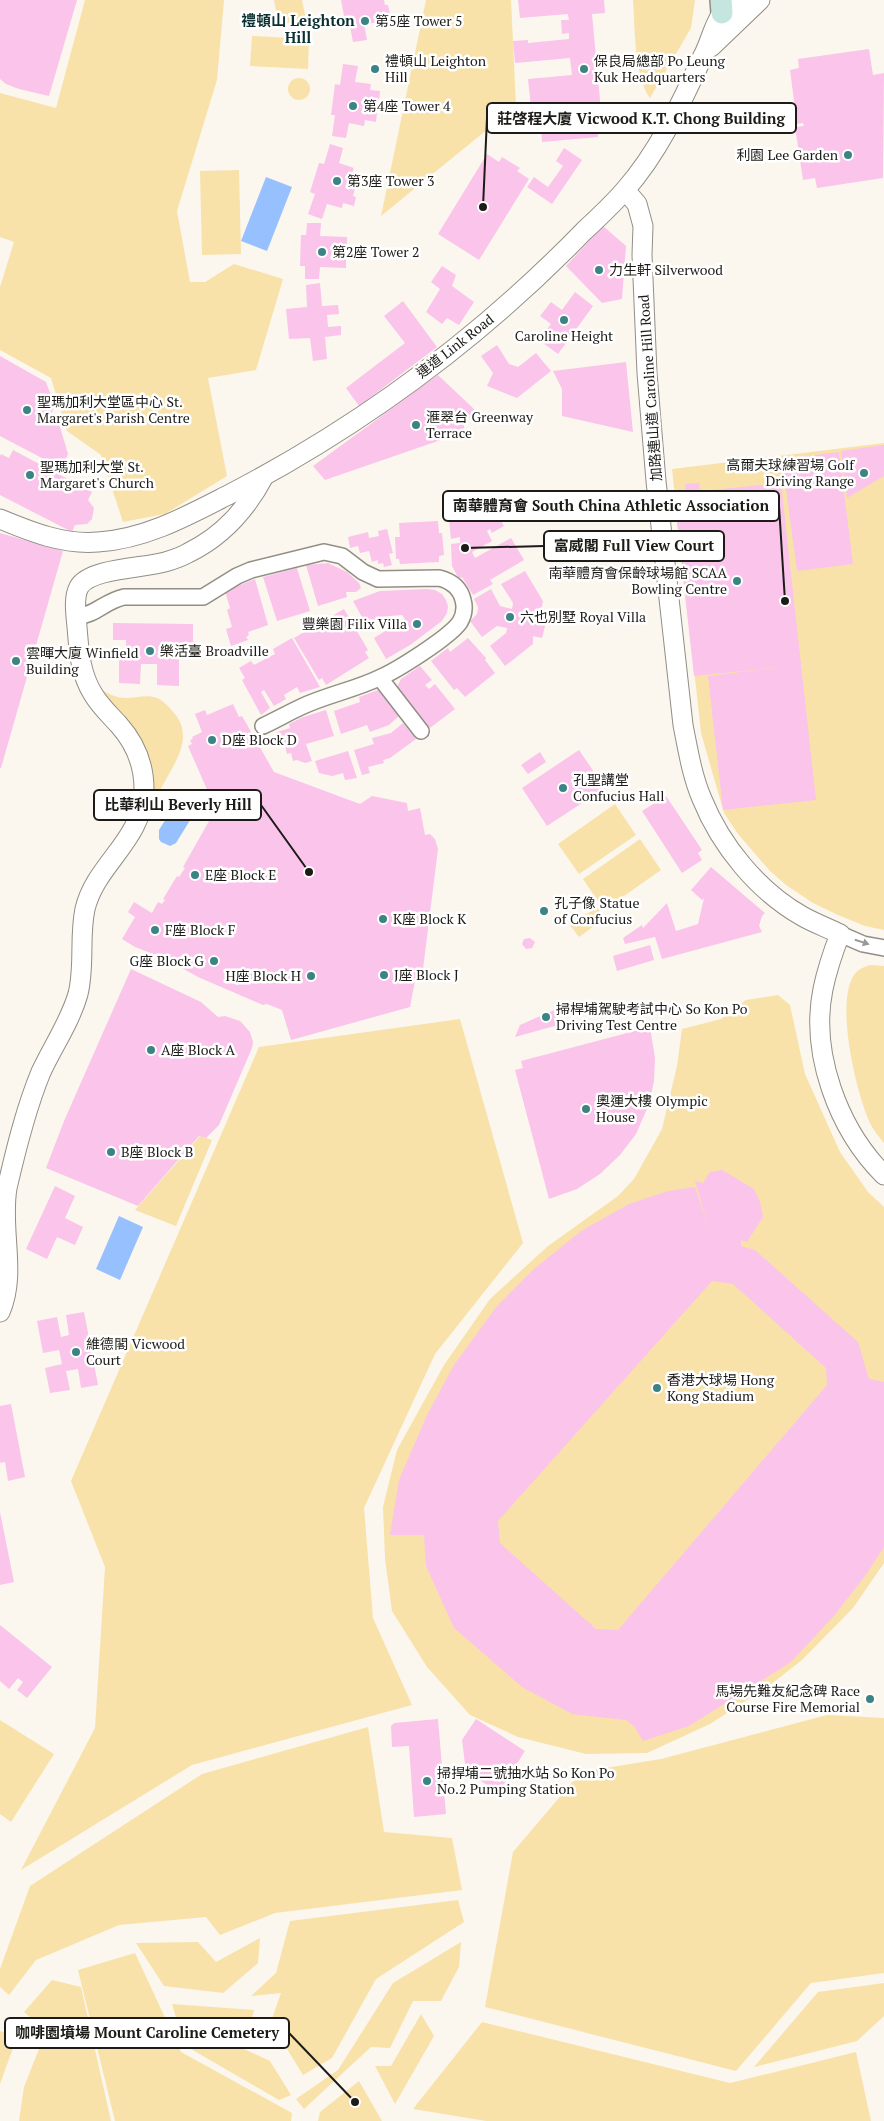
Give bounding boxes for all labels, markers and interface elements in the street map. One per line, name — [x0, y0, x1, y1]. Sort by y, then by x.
district label: 禮頓山 Leighton Hill — [241, 10, 355, 47]
place label: 第5座 Tower 5 — [375, 11, 463, 30]
marker: 第5座 Tower 5 — [359, 15, 371, 27]
place label: 禮頓山 Leighton Hill — [385, 51, 487, 86]
place label: 保良局總部 Po Leung Kuk Headquarters — [594, 51, 726, 86]
marker: 禮頓山 Leighton Hill — [369, 63, 381, 75]
marker: 保良局總部 Po Leung Kuk Headquarters — [578, 63, 590, 75]
place label: 第4座 Tower 4 — [363, 96, 451, 115]
marker: 第4座 Tower 4 — [347, 100, 359, 112]
callout: 莊啓程大廈 Vicwood K.T. Chong Building — [487, 103, 796, 133]
text: 莊啓程大廈 Vicwood K.T. Chong Building — [497, 108, 785, 128]
place label: 利園 Lee Garden — [736, 145, 839, 164]
marker: 利園 Lee Garden — [842, 149, 854, 161]
place label: 第3座 Tower 3 — [347, 171, 435, 190]
marker: 第3座 Tower 3 — [331, 175, 343, 187]
place label: 第2座 Tower 2 — [332, 242, 420, 261]
marker: 第2座 Tower 2 — [316, 246, 328, 258]
place label: 力生軒 Silverwood — [609, 260, 723, 279]
marker: 力生軒 Silverwood — [593, 264, 605, 276]
street label: 加路連山道 Caroline Hill Road — [633, 294, 666, 482]
street label: 連道 Link Road — [412, 309, 498, 382]
marker: Caroline Height — [558, 314, 570, 326]
place label: Caroline Height — [515, 326, 614, 345]
place label: 聖瑪加利大堂區中心 St. Margaret's Parish Centre — [37, 392, 190, 427]
marker: 聖瑪加利大堂區中心 St. Margaret's Parish Centre — [21, 404, 33, 416]
place label: 滙翠台 Greenway Terrace — [426, 407, 534, 442]
marker: 滙翠台 Greenway Terrace — [410, 419, 422, 431]
place label: 高爾夫球練習場 Golf Driving Range — [726, 455, 855, 490]
place label: 聖瑪加利大堂 St. Margaret's Church — [40, 457, 154, 492]
marker: 高爾夫球練習場 Golf Driving Range — [858, 467, 870, 479]
marker: 聖瑪加利大堂 St. Margaret's Church — [24, 469, 36, 481]
callout: 南華體育會 South China Athletic Association — [443, 491, 779, 521]
text: 南華體育會 South China Athletic Association — [453, 495, 769, 515]
callout: 富威閣 Full View Court — [544, 531, 724, 561]
text: 富威閣 Full View Court — [554, 535, 714, 555]
place label: 南華體育會保齡球場館 SCAA Bowling Centre — [548, 563, 727, 598]
marker: 南華體育會保齡球場館 SCAA Bowling Centre — [731, 575, 743, 587]
place label: 六也別墅 Royal Villa — [520, 607, 646, 626]
marker: 六也別墅 Royal Villa — [504, 611, 516, 623]
place label: 豐樂園 Filix Villa — [302, 614, 407, 633]
marker: 豐樂園 Filix Villa — [411, 618, 423, 630]
place label: 樂活臺 Broadville — [160, 641, 269, 660]
place label: 雲暉大廈 Winfield Building — [26, 643, 139, 678]
marker: 樂活臺 Broadville — [144, 645, 156, 657]
marker: 雲暉大廈 Winfield Building — [10, 655, 22, 667]
place label: D座 Block D — [222, 730, 297, 749]
marker: D座 Block D — [206, 734, 218, 746]
place label: 孔聖講堂 Confucius Hall — [573, 770, 665, 805]
marker: 孔聖講堂 Confucius Hall — [557, 782, 569, 794]
callout: 比華利山 Beverly Hill — [94, 790, 261, 820]
text: 比華利山 Beverly Hill — [104, 794, 252, 814]
place label: E座 Block E — [205, 865, 276, 884]
marker: E座 Block E — [189, 869, 201, 881]
place label: 孔子像 Statue of Confucius — [554, 893, 639, 928]
marker: 孔子像 Statue of Confucius — [538, 905, 550, 917]
place label: K座 Block K — [393, 909, 467, 928]
marker: K座 Block K — [377, 913, 389, 925]
place label: F座 Block F — [165, 920, 235, 939]
marker: F座 Block F — [149, 924, 161, 936]
one-way arrow — [855, 939, 870, 947]
place label: G座 Block G — [130, 951, 204, 970]
marker: G座 Block G — [208, 955, 220, 967]
place label: J座 Block J — [394, 965, 459, 984]
place label: H座 Block H — [225, 966, 301, 985]
marker: J座 Block J — [378, 969, 390, 981]
marker: H座 Block H — [305, 970, 317, 982]
place label: 掃桿埔駕駛考試中心 So Kon Po Driving Test Centre — [556, 999, 748, 1034]
marker: 掃桿埔駕駛考試中心 So Kon Po Driving Test Centre — [540, 1011, 552, 1023]
place label: A座 Block A — [161, 1040, 235, 1059]
marker: A座 Block A — [145, 1044, 157, 1056]
place label: 奧運大樓 Olympic House — [596, 1091, 708, 1126]
marker: 奧運大樓 Olympic House — [580, 1103, 592, 1115]
place label: B座 Block B — [121, 1142, 193, 1161]
marker: B座 Block B — [105, 1146, 117, 1158]
place label: 維德閣 Vicwood Court — [86, 1334, 185, 1369]
marker: 維德閣 Vicwood Court — [70, 1346, 82, 1358]
place label: 香港大球場 Hong Kong Stadium — [667, 1370, 775, 1405]
marker: 香港大球場 Hong Kong Stadium — [651, 1382, 663, 1394]
place label: 馬場先難友紀念碑 Race Course Fire Memorial — [715, 1681, 860, 1716]
marker: 馬場先難友紀念碑 Race Course Fire Memorial — [864, 1693, 876, 1705]
place label: 掃捍埔二號抽水站 So Kon Po No.2 Pumping Station — [437, 1763, 615, 1798]
marker: 掃捍埔二號抽水站 So Kon Po No.2 Pumping Station — [421, 1775, 433, 1787]
callout: 咖啡園墳場 Mount Caroline Cemetery — [5, 2018, 289, 2048]
text: 咖啡園墳場 Mount Caroline Cemetery — [15, 2022, 280, 2042]

